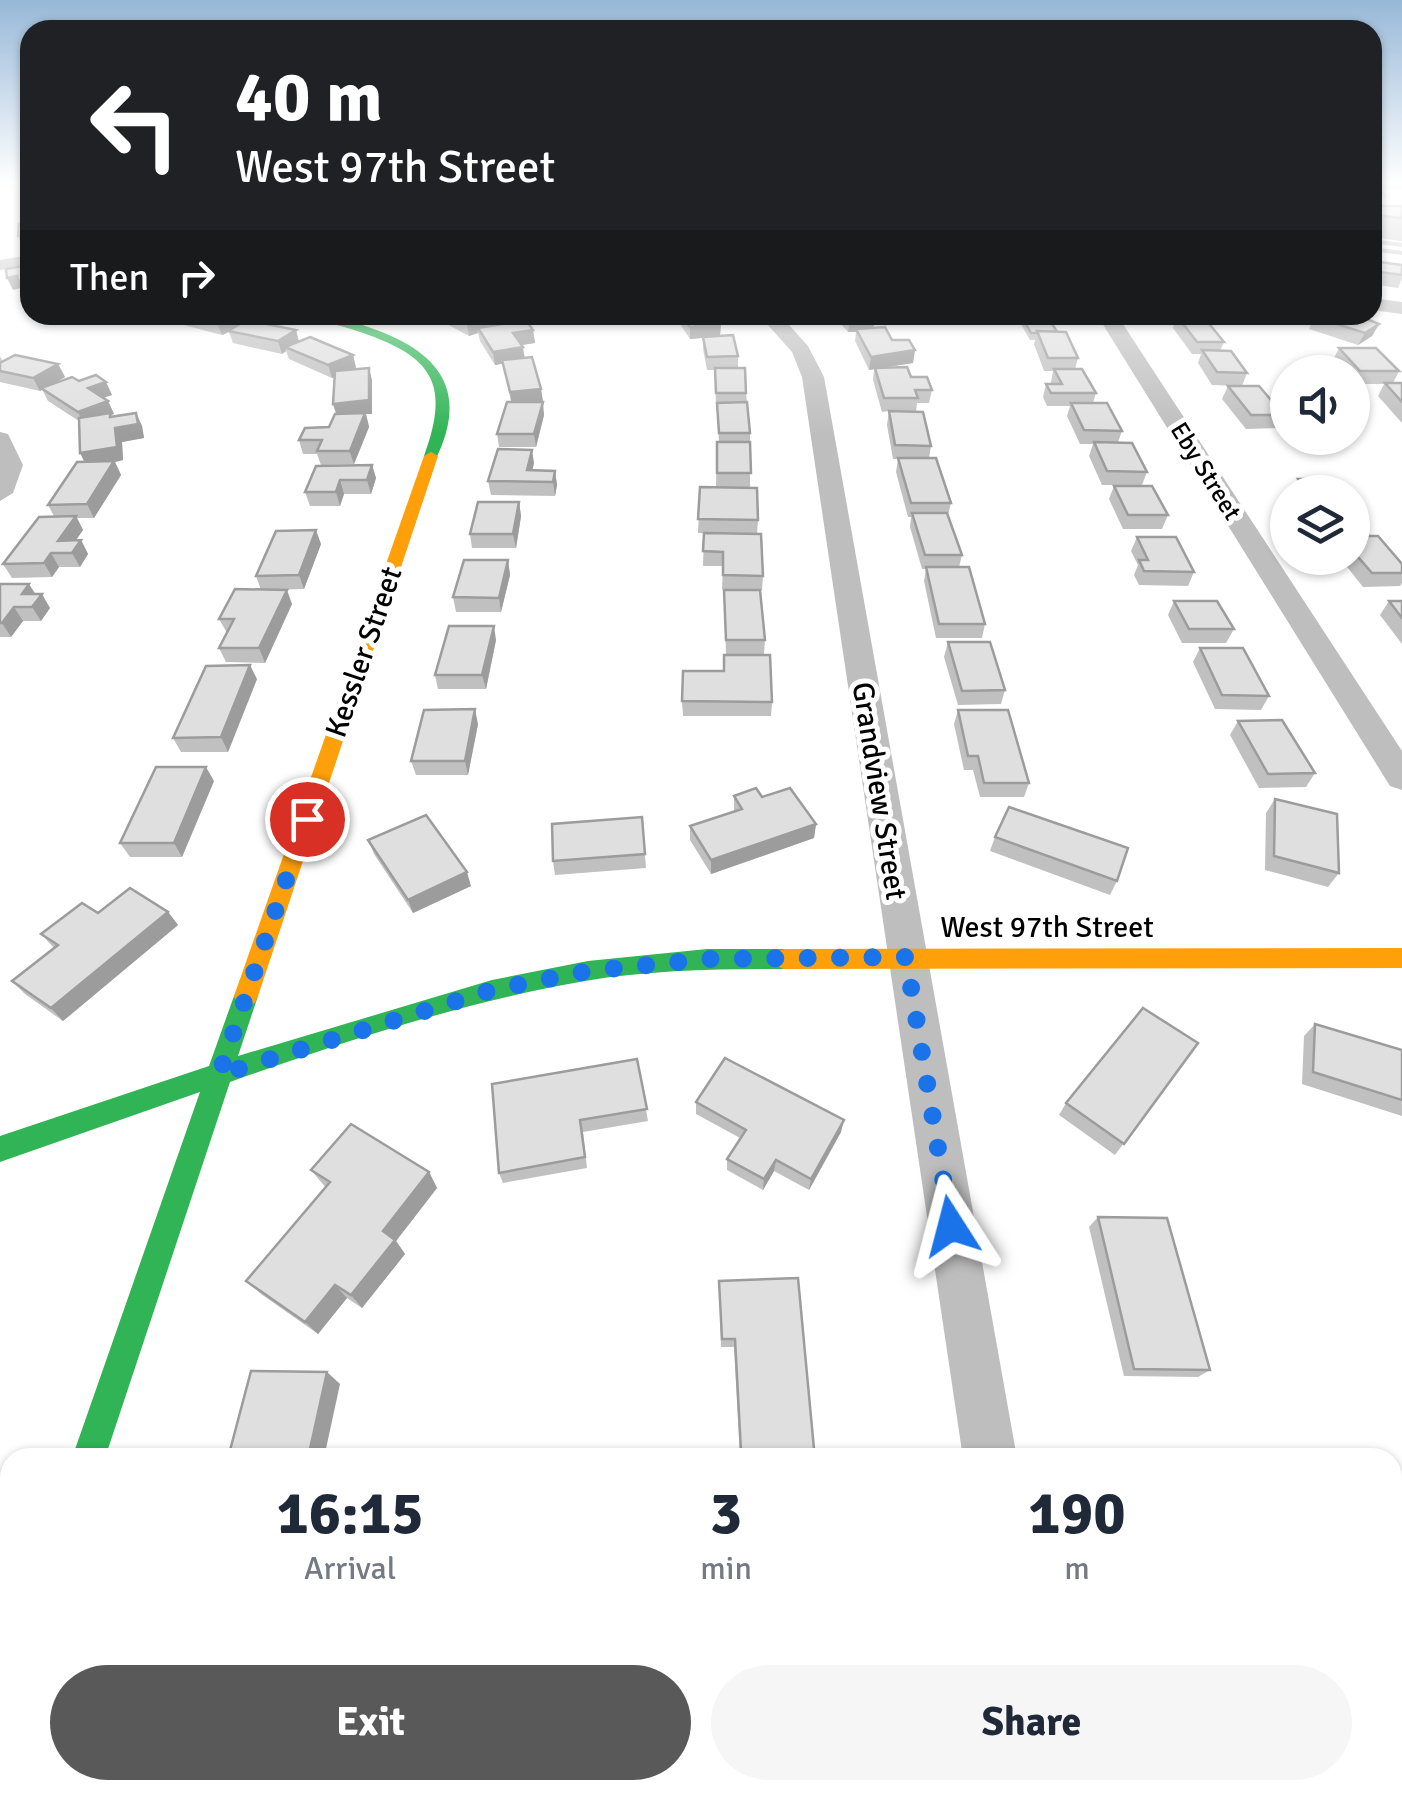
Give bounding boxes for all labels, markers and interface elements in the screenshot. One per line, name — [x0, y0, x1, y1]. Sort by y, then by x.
text: 40 m — [235, 54, 383, 140]
icon: left — [70, 60, 200, 190]
text: West 97th Street — [235, 140, 555, 195]
icon: right — [169, 250, 224, 305]
text: Then — [70, 254, 149, 301]
map controls — [1270, 355, 1370, 575]
button: sound — [1270, 355, 1370, 455]
street label: Eby Street — [1164, 416, 1248, 526]
button: layers — [1270, 475, 1370, 575]
street label: Kessler Street — [318, 562, 410, 742]
street label: Grandview Street — [844, 679, 914, 903]
pin — [265, 777, 350, 862]
icon: arrive — [280, 792, 335, 847]
street label: West 97th Street — [940, 909, 1154, 946]
position arrow — [899, 1174, 1003, 1278]
text: 16:15 — [276, 1477, 424, 1551]
text: 3 — [710, 1477, 742, 1551]
text: 190 — [1028, 1477, 1126, 1551]
text: Arrival — [304, 1549, 396, 1588]
text: min — [700, 1549, 752, 1588]
text: m — [1064, 1549, 1090, 1588]
button: Exit — [50, 1665, 691, 1780]
button: Share — [711, 1665, 1352, 1780]

